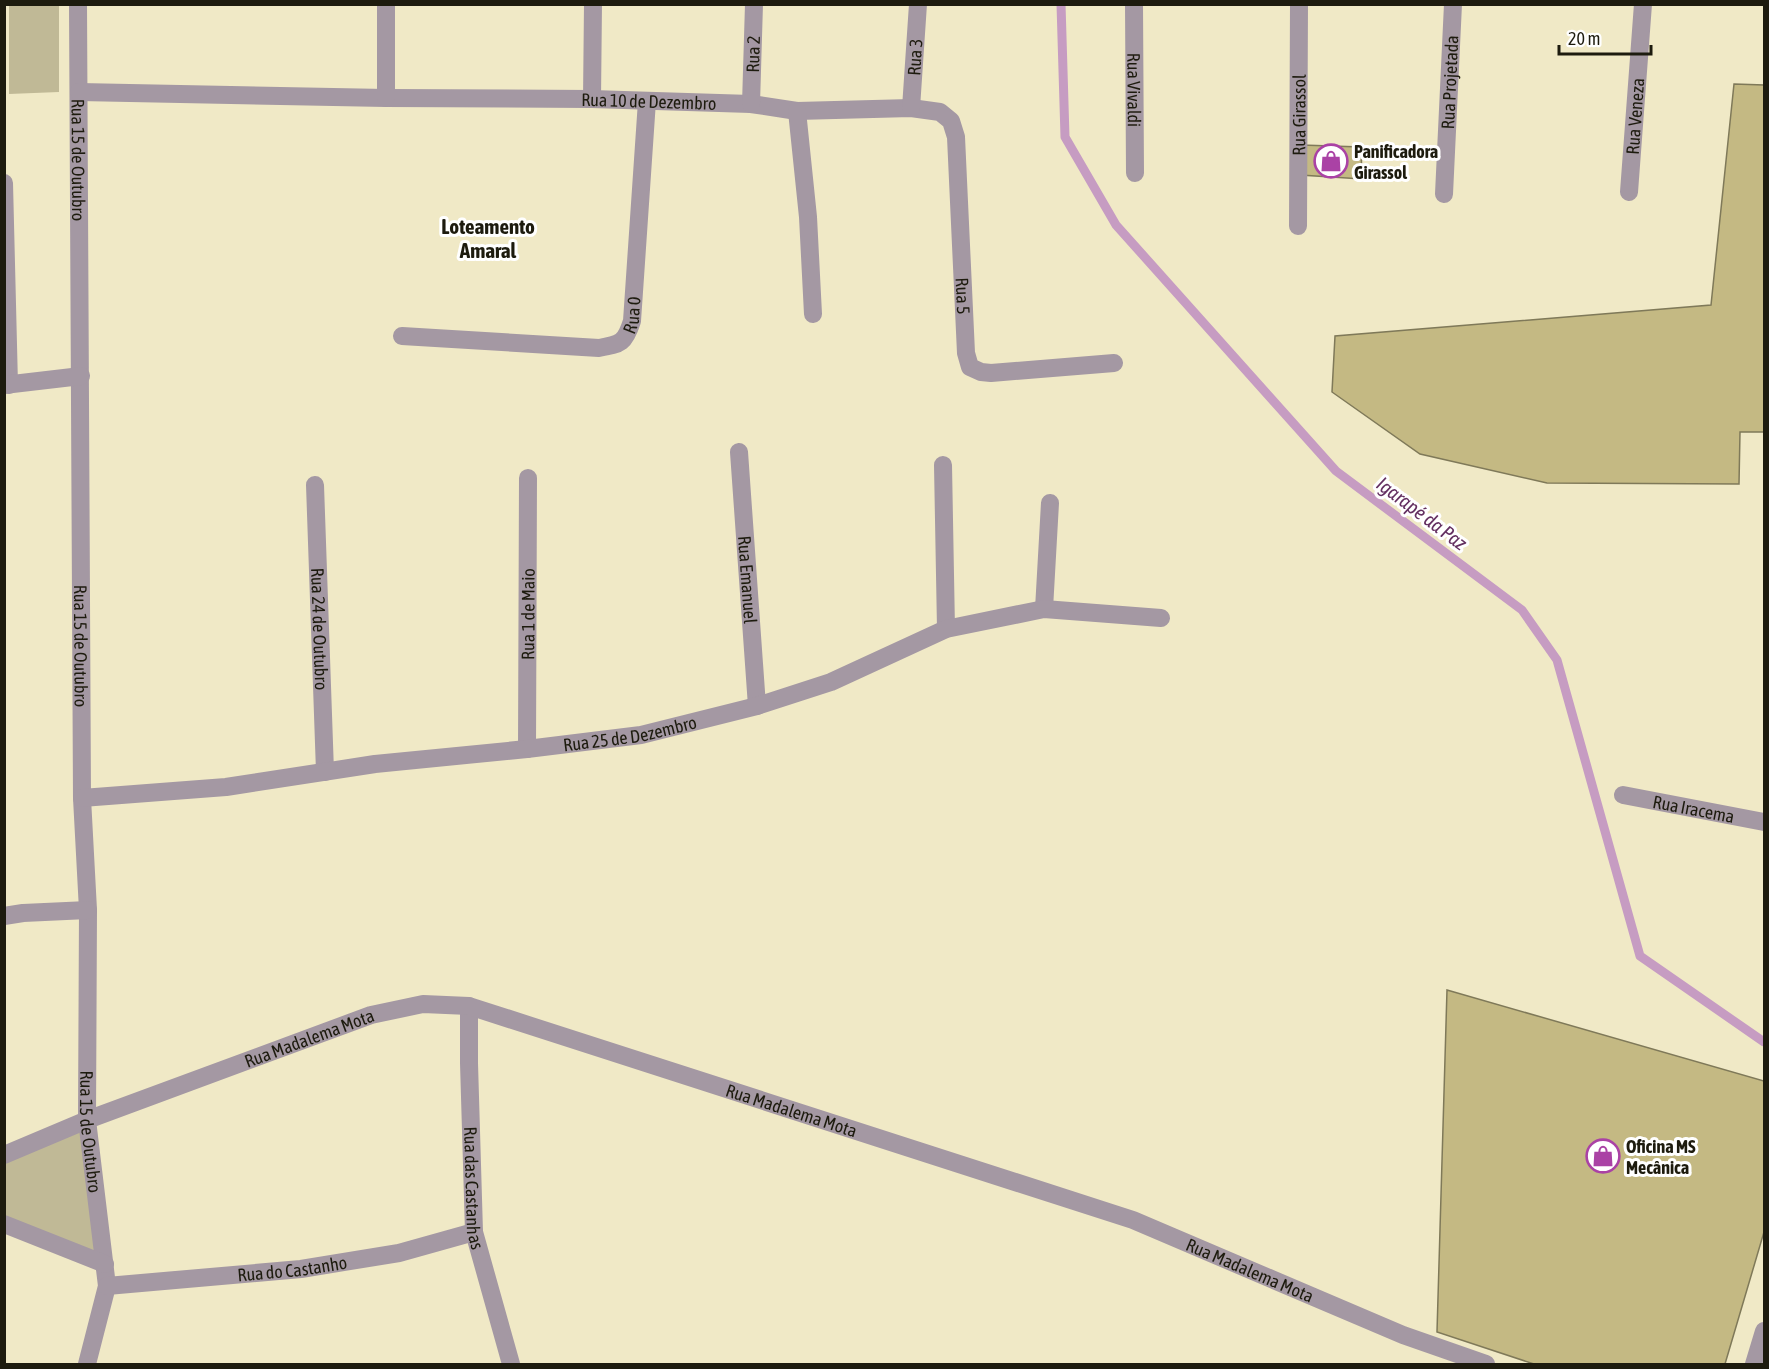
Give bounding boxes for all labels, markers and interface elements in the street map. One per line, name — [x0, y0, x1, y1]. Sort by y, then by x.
scale bar — [1559, 18, 1650, 56]
text: 20 m — [1568, 28, 1600, 49]
street label: Rua 2 — [741, 35, 764, 73]
street label: Rua Projetada — [1437, 35, 1462, 130]
street label: Rua 3 — [903, 38, 926, 76]
street label: Rua Vivaldi — [1124, 53, 1145, 127]
street label: Rua Girassol — [1288, 74, 1309, 156]
street label: Rua Veneza — [1621, 77, 1648, 155]
street label: Rua 10 de Dezembro — [581, 88, 717, 113]
street label: Rua 15 de Outubro — [68, 99, 90, 221]
place label: Panificadora Girassol — [1354, 141, 1438, 183]
shop icon: Panificadora Girassol — [1313, 143, 1349, 179]
district label: Loteamento Amaral — [441, 214, 535, 262]
street label: Rua 5 — [952, 277, 975, 315]
street label: Rua 0 — [618, 296, 644, 337]
water label: Igarapé da Paz — [1372, 472, 1472, 555]
street label: Rua Emanuel — [734, 535, 762, 625]
street label: Rua 24 de Outubro — [307, 567, 333, 691]
street label: Rua 1 de Maio — [517, 568, 538, 660]
street label: Rua 15 de Outubro — [70, 585, 92, 707]
street label: Rua 25 de Dezembro — [562, 711, 699, 755]
street label: Rua Iracema — [1651, 790, 1736, 827]
street label: Rua Madalema Mota — [242, 1004, 377, 1071]
street label: Rua 15 de Outubro — [76, 1070, 106, 1194]
street label: Rua Madalema Mota — [723, 1079, 860, 1141]
street label: Rua das Castanhas — [460, 1126, 489, 1252]
place label: Oficina MS Mecânica — [1626, 1136, 1696, 1178]
shop icon: Oficina MS Mecânica — [1585, 1138, 1621, 1174]
street label: Rua Madalema Mota — [1183, 1233, 1317, 1306]
street label: Rua do Castanho — [236, 1251, 349, 1285]

